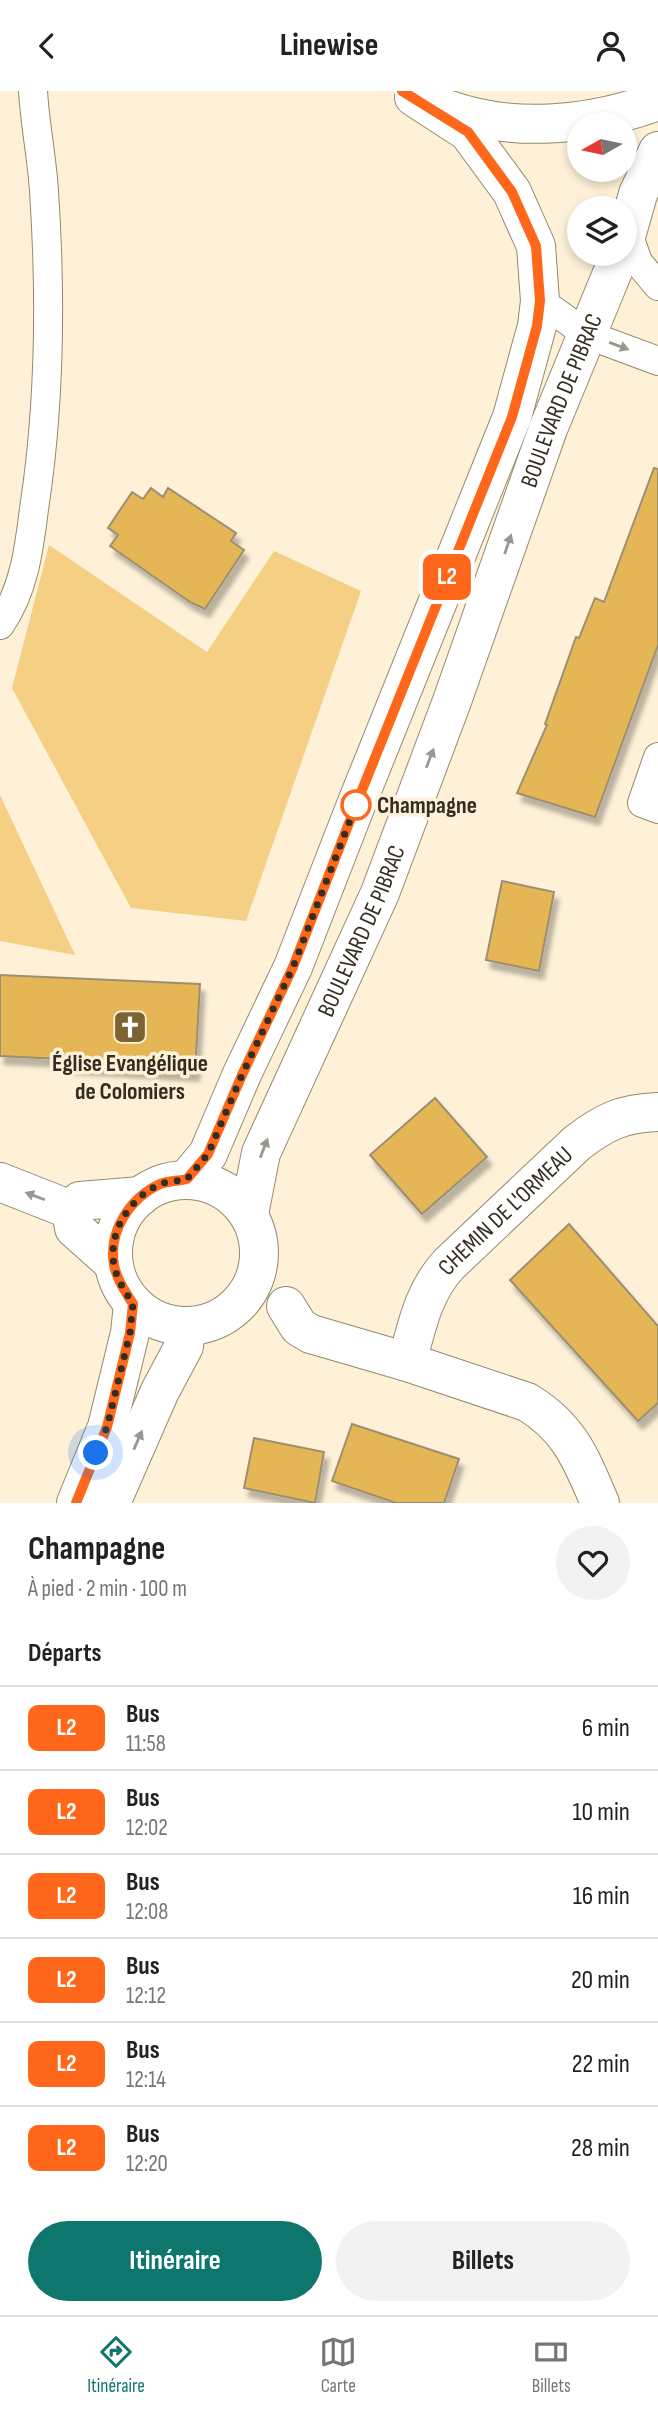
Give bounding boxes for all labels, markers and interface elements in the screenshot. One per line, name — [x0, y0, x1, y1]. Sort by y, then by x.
text: Linewise — [280, 26, 378, 65]
icon: back — [28, 27, 66, 65]
icon: person — [592, 27, 630, 65]
north arrow — [567, 112, 637, 182]
map controls — [567, 112, 637, 266]
button: layers — [567, 196, 637, 266]
street label: BOULEVARD DE PIBRAC — [515, 309, 609, 491]
one-way arrow — [608, 341, 629, 352]
one-way arrow — [502, 534, 513, 555]
line badge: L2 — [416, 554, 478, 600]
text: L2 — [437, 562, 457, 591]
one-way arrow — [425, 748, 436, 769]
marker: Champagne — [341, 790, 371, 820]
place label: Champagne — [377, 791, 477, 820]
street label: BOULEVARD DE PIBRAC — [311, 841, 412, 1021]
church icon: Église Evangélique de Colomiers — [111, 1008, 149, 1046]
place label: Église Evangélique de Colomiers — [52, 1049, 208, 1106]
one-way arrow — [259, 1137, 270, 1158]
street label: CHEMIN DE L'ORMEAU — [432, 1141, 579, 1281]
one-way arrow — [25, 1190, 46, 1201]
one-way arrow — [133, 1430, 144, 1451]
your location — [78, 1435, 113, 1470]
button: heart — [556, 1526, 630, 1600]
text: Champagne — [28, 1529, 165, 1569]
text: À pied · 2 min · 100 m — [28, 1575, 187, 1603]
text: Départs — [28, 1638, 101, 1669]
text: Bus — [126, 1699, 160, 1730]
text: L2 — [56, 1713, 77, 1742]
text: 6 min — [582, 1713, 630, 1744]
text: 11:58 — [126, 1730, 166, 1758]
text: Bus — [126, 1783, 160, 1814]
text: L2 — [56, 1797, 77, 1826]
text: 10 min — [573, 1797, 630, 1828]
text: 12:02 — [126, 1814, 168, 1842]
text: Bus — [126, 1867, 160, 1898]
text: L2 — [56, 1881, 77, 1910]
text: 16 min — [573, 1881, 630, 1912]
text: 12:08 — [126, 1898, 168, 1926]
text: Bus — [126, 1951, 160, 1982]
text: L2 — [56, 1965, 77, 1994]
text: 20 min — [571, 1965, 630, 1996]
text: 12:12 — [126, 1982, 166, 2010]
text: Bus — [126, 2035, 160, 2066]
text: L2 — [56, 2049, 77, 2078]
text: 22 min — [572, 2049, 630, 2080]
text: 12:14 — [126, 2066, 166, 2094]
text: Bus — [126, 2119, 160, 2150]
text: L2 — [56, 2133, 77, 2162]
text: 28 min — [571, 2133, 630, 2164]
text: 12:20 — [126, 2150, 168, 2178]
button: Itinéraire — [28, 2221, 322, 2301]
button: Billets — [336, 2221, 630, 2301]
tab: Itinéraire — [87, 2333, 145, 2398]
tab: Carte — [319, 2333, 357, 2398]
tab: Billets — [532, 2333, 571, 2398]

